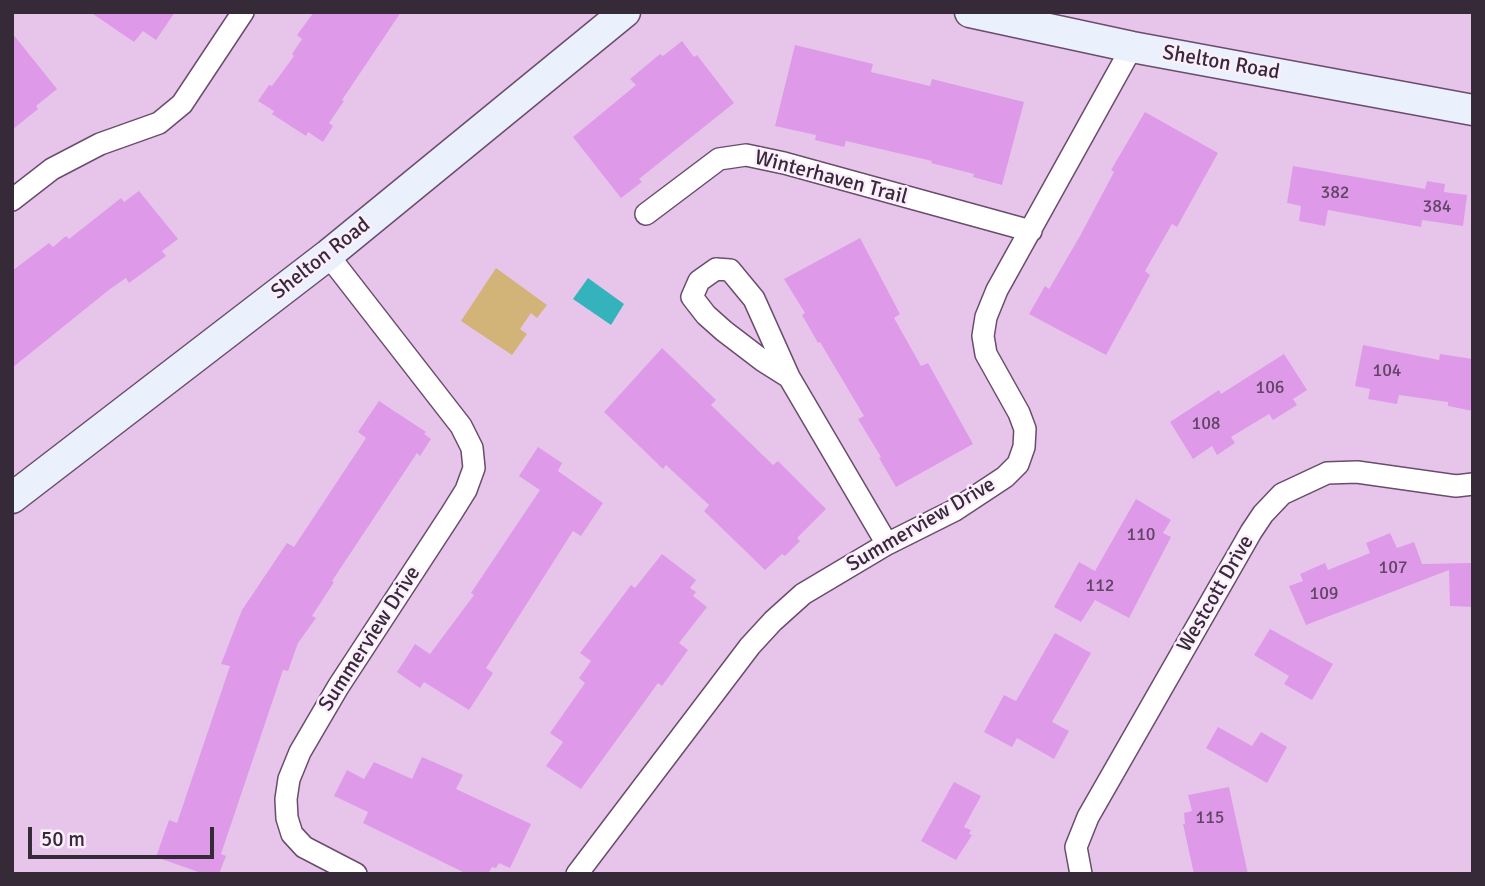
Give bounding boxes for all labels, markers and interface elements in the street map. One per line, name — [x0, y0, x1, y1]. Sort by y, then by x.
street label: Shelton Road — [1160, 40, 1282, 86]
street label: Winterhaven Trail — [752, 145, 910, 211]
house number: 382 — [1320, 182, 1350, 204]
house number: 384 — [1422, 196, 1452, 218]
street label: Shelton Road — [267, 213, 375, 305]
house number: 104 — [1372, 360, 1402, 382]
house number: 106 — [1255, 377, 1285, 399]
house number: 108 — [1191, 413, 1221, 435]
street label: Summerview Drive — [842, 472, 1000, 578]
house number: 110 — [1126, 524, 1156, 546]
street label: Westcott Drive — [1172, 531, 1260, 657]
house number: 107 — [1378, 557, 1408, 579]
street label: Summerview Drive — [314, 562, 426, 716]
house number: 112 — [1085, 575, 1115, 597]
house number: 109 — [1309, 583, 1339, 605]
house number: 115 — [1195, 807, 1225, 829]
scale bar — [32, 812, 217, 856]
text: 50 m — [41, 826, 85, 852]

